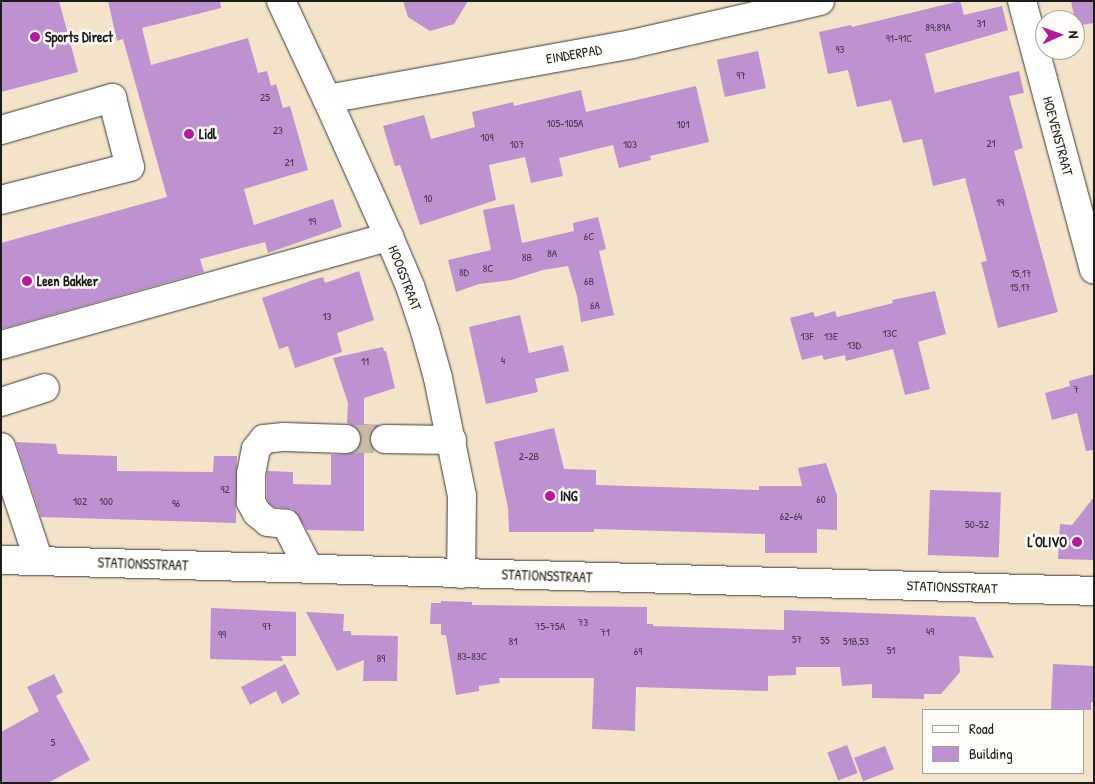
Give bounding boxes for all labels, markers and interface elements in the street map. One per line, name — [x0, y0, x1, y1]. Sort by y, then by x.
north arrow — [1035, 10, 1085, 60]
house number: 31 — [977, 16, 985, 30]
house number: 89;89A — [925, 20, 951, 34]
place label: Sports Direct — [45, 29, 113, 45]
text: N — [1065, 30, 1084, 39]
marker: Sports Direct — [29, 31, 41, 43]
house number: 91-91C — [886, 31, 912, 45]
street label: EINDERPAD — [545, 41, 603, 67]
house number: 93 — [836, 42, 844, 56]
house number: 97 — [736, 68, 746, 82]
house number: 25 — [260, 90, 270, 104]
street label: HOEVENSTRAAT — [1039, 94, 1077, 178]
house number: 105-105A — [547, 116, 583, 130]
house number: 101 — [677, 117, 689, 131]
house number: 23 — [273, 123, 283, 137]
place label: Lidl — [199, 126, 217, 142]
marker: Lidl — [183, 128, 195, 140]
house number: 109 — [481, 130, 493, 144]
house number: 21 — [986, 136, 996, 150]
house number: 107 — [510, 137, 524, 151]
house number: 103 — [623, 137, 637, 151]
house number: 21 — [284, 155, 294, 169]
house number: 10 — [424, 191, 432, 205]
house number: 19 — [996, 195, 1004, 209]
house number: 19 — [308, 214, 316, 228]
house number: 6C — [584, 229, 594, 243]
street label: HOOGSTRAAT — [385, 243, 425, 313]
house number: 8A — [547, 246, 557, 260]
house number: 8B — [522, 250, 532, 264]
house number: 8C — [483, 261, 493, 275]
house number: 8D — [459, 265, 469, 279]
house number: 15,17 — [1011, 266, 1031, 280]
place label: Leen Bakker — [37, 273, 98, 289]
house number: 6B — [584, 274, 594, 288]
marker: Leen Bakker — [21, 275, 33, 287]
house number: 15,17 — [1010, 280, 1030, 294]
house number: 6A — [590, 298, 600, 312]
house number: 13 — [323, 309, 331, 323]
house number: 13C — [883, 326, 897, 340]
house number: 13F — [800, 329, 814, 343]
house number: 13E — [824, 329, 838, 343]
house number: 13D — [847, 338, 861, 352]
house number: 4 — [501, 353, 505, 367]
house number: 11 — [361, 354, 369, 368]
house number: 7 — [1073, 382, 1079, 396]
house number: 2-2B — [519, 449, 539, 463]
house number: 92 — [220, 482, 230, 496]
place label: ING — [560, 488, 577, 504]
marker: ING — [544, 490, 556, 502]
house number: 60 — [816, 492, 826, 506]
house number: 102 — [73, 494, 87, 508]
house number: 100 — [99, 494, 113, 508]
house number: 96 — [172, 496, 180, 510]
house number: 62-64 — [780, 509, 802, 523]
house number: 50-52 — [965, 517, 989, 531]
place label: L'OLIVO — [1028, 534, 1067, 550]
marker: L'OLIVO — [1071, 536, 1083, 548]
street label: STATIONSSTRAAT — [97, 554, 189, 574]
street label: STATIONSSTRAAT — [501, 566, 593, 586]
street label: STATIONSSTRAAT — [906, 577, 998, 597]
house number: 73 — [578, 615, 588, 629]
house number: 97 — [262, 619, 272, 633]
house number: 75-75A — [535, 619, 565, 633]
house number: 49 — [926, 624, 934, 638]
house number: 71 — [600, 625, 610, 639]
house number: 99 — [218, 627, 226, 641]
house number: 57 — [792, 632, 802, 646]
house number: 55 — [820, 633, 830, 647]
house number: 81 — [509, 634, 517, 648]
house number: 51B,53 — [843, 634, 869, 648]
house number: 51 — [887, 643, 895, 657]
house number: 69 — [634, 644, 642, 658]
house number: 83-83C — [457, 649, 487, 663]
house number: 89 — [377, 651, 385, 665]
legend — [922, 709, 1085, 774]
text: Road — [969, 718, 994, 739]
house number: 5 — [51, 735, 55, 749]
text: Building — [969, 743, 1013, 764]

